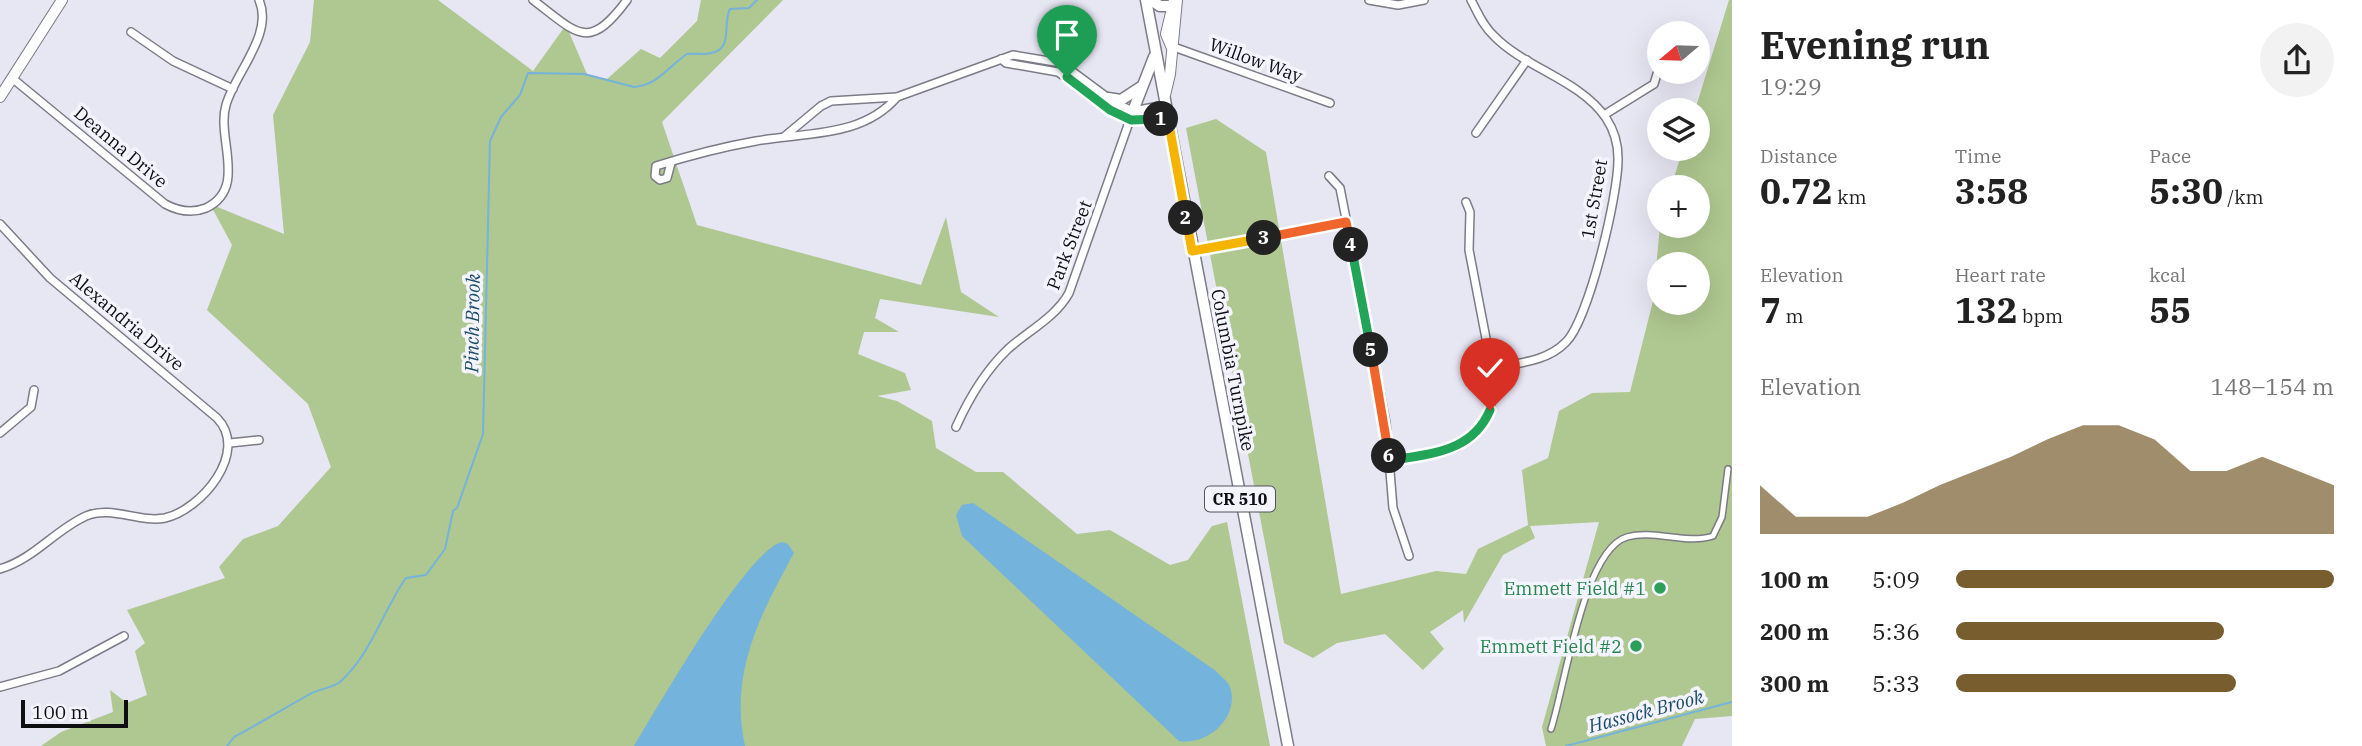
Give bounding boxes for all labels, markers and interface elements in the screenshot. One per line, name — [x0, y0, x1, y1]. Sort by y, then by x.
pin — [1037, 5, 1097, 77]
icon: arrive — [1048, 16, 1086, 54]
text: Evening run — [1760, 20, 1990, 69]
north arrow — [1647, 21, 1710, 84]
map controls — [1647, 21, 1710, 315]
button: share — [2260, 23, 2334, 97]
street label: Willow Way — [1206, 33, 1306, 88]
text: 19:29 — [1760, 71, 1822, 101]
button: layers — [1647, 98, 1710, 161]
street label: Deanna Drive — [70, 101, 172, 193]
pin: 1 — [1144, 102, 1178, 136]
text: 1 — [1155, 106, 1166, 130]
text: Distance — [1760, 144, 1838, 168]
text: Time — [1955, 144, 2001, 168]
text: Pace — [2149, 144, 2191, 168]
street label: 1st Street — [1576, 157, 1612, 241]
text: 0.72 — [1760, 168, 1833, 214]
text: 3:58 — [1955, 168, 2028, 214]
text: 5:30 — [2149, 168, 2223, 214]
button: + — [1647, 175, 1710, 238]
text: km — [1833, 185, 1867, 209]
text: /km — [2223, 185, 2264, 209]
street label: Park Street — [1041, 197, 1097, 293]
pin: 2 — [1168, 200, 1204, 235]
text: 2 — [1180, 205, 1191, 229]
pin: 3 — [1246, 220, 1282, 256]
text: 3 — [1258, 225, 1269, 249]
pin: 4 — [1334, 228, 1368, 262]
text: 4 — [1345, 232, 1356, 256]
button: − — [1647, 252, 1710, 315]
text: Elevation — [1760, 263, 1844, 287]
text: Heart rate — [1955, 263, 2046, 287]
text: kcal — [2149, 263, 2186, 287]
street label: Alexandria Drive — [65, 266, 189, 376]
water label: Pinch Brook — [459, 272, 485, 374]
street label: Columbia Turnpike — [1206, 287, 1260, 453]
text: 7 — [1760, 287, 1781, 333]
text: 132 — [1955, 287, 2018, 333]
text: 55 — [2149, 287, 2191, 333]
text: m — [1781, 304, 1804, 328]
text: bpm — [2018, 304, 2063, 328]
pin: 5 — [1354, 332, 1388, 368]
text: 5 — [1365, 337, 1376, 361]
pin — [1460, 338, 1520, 410]
icon: check — [1471, 349, 1509, 387]
text: Elevation — [1760, 371, 1861, 401]
text: 148–154 m — [2210, 371, 2334, 401]
pin: 6 — [1372, 438, 1406, 474]
text: 6 — [1383, 443, 1394, 467]
road number: CR 510 — [1205, 486, 1275, 512]
text: 100 m — [1760, 564, 1829, 594]
text: 5:09 — [1872, 564, 1920, 594]
place label: Emmett Field #1 — [1504, 577, 1646, 600]
marker: Emmett Field #1 — [1652, 580, 1668, 596]
text: 200 m — [1760, 616, 1829, 646]
text: 5:36 — [1872, 616, 1920, 646]
place label: Emmett Field #2 — [1480, 635, 1622, 658]
marker: Emmett Field #2 — [1628, 638, 1644, 654]
text: 300 m — [1760, 668, 1829, 698]
text: 5:33 — [1872, 668, 1920, 698]
water label: Hassock Brook — [1585, 684, 1707, 738]
scale bar — [21, 697, 128, 729]
text: 100 m — [32, 700, 89, 724]

